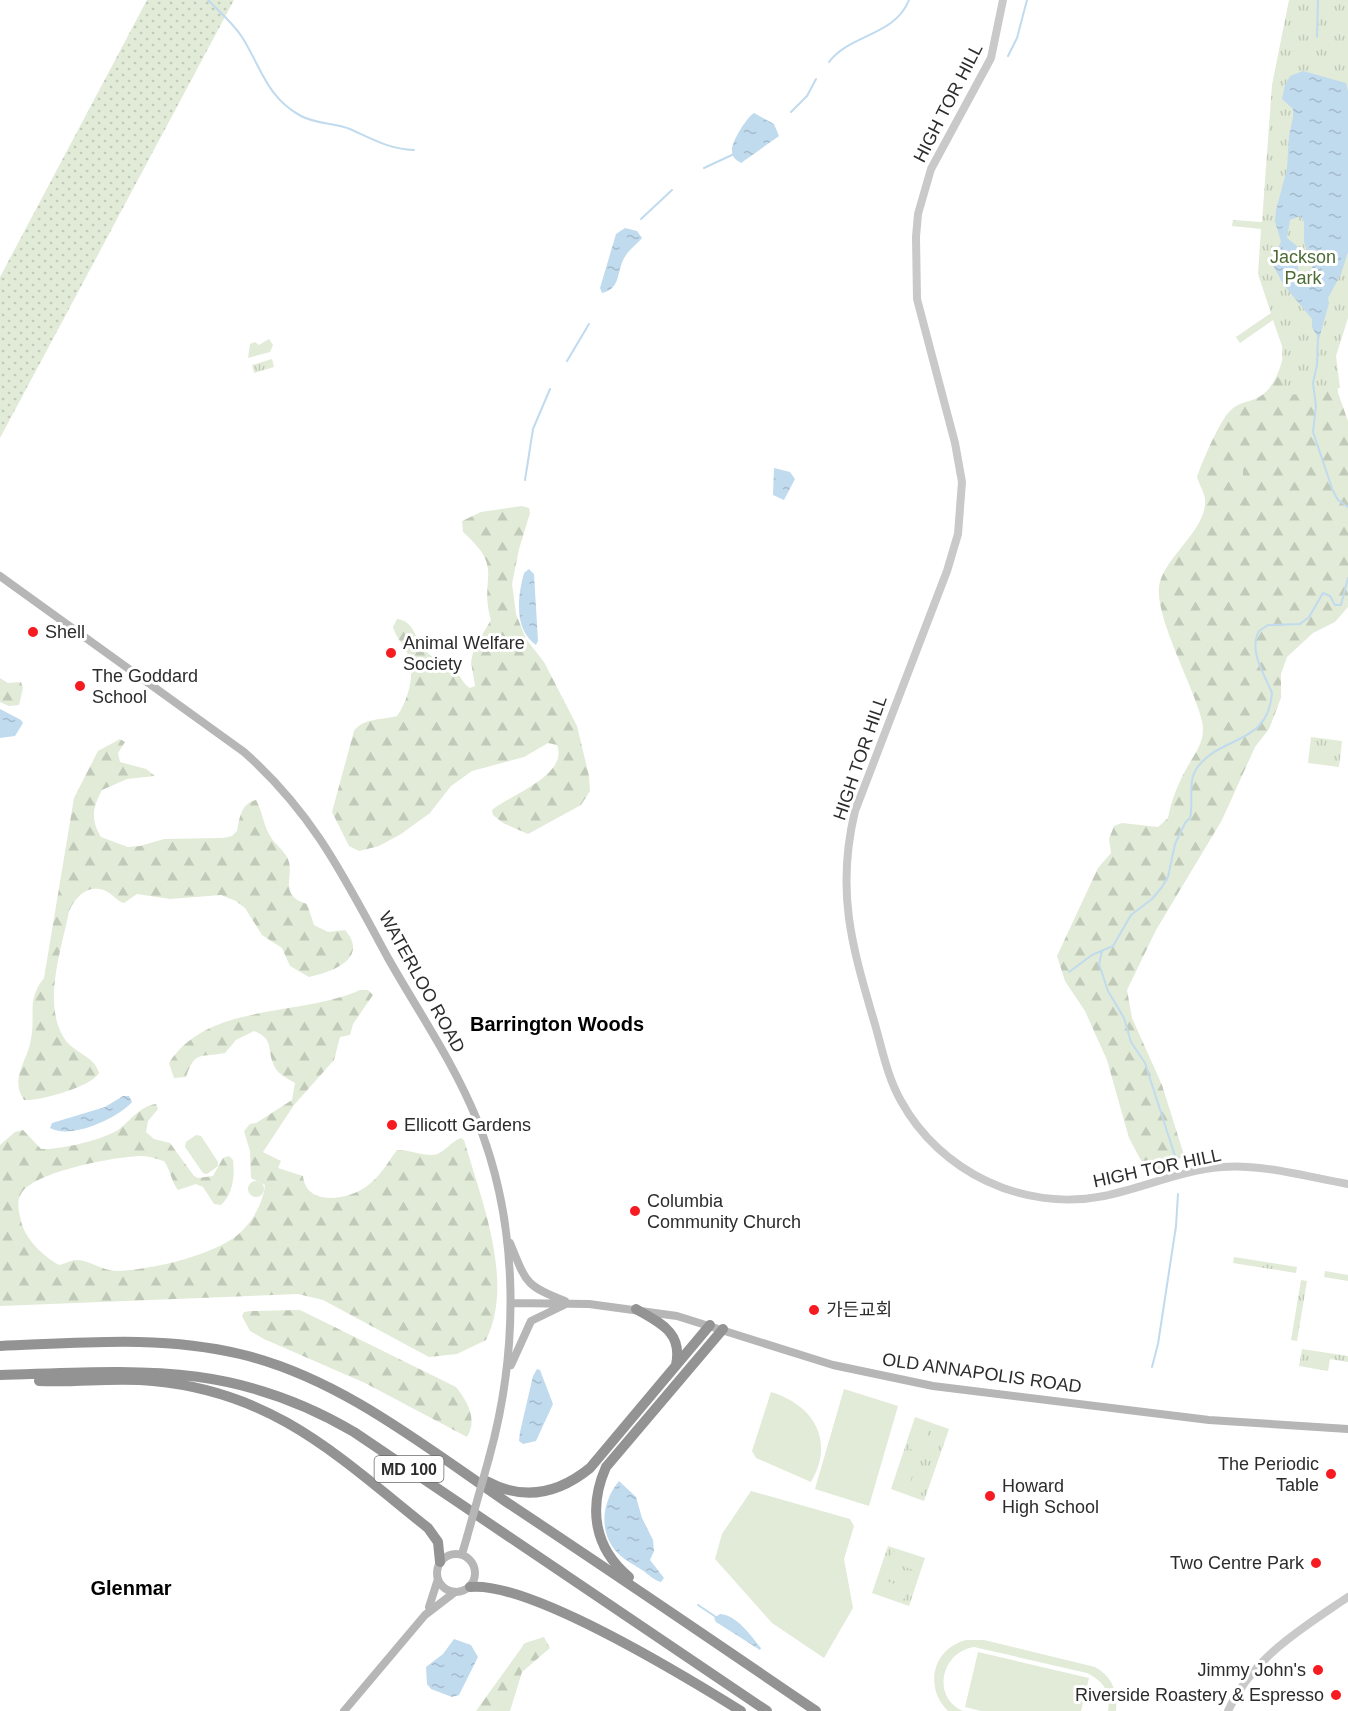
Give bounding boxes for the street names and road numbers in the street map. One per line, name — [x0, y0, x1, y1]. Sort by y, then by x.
street label: HIGH TOR HILL — [909, 40, 987, 166]
street label: HIGH TOR HILL — [829, 693, 891, 823]
street label: WATERLOO ROAD — [375, 908, 469, 1056]
street label: HIGH TOR HILL — [1091, 1145, 1223, 1191]
street label: OLD ANNAPOLIS ROAD — [881, 1349, 1083, 1397]
road number: MD 100 — [374, 1456, 444, 1482]

